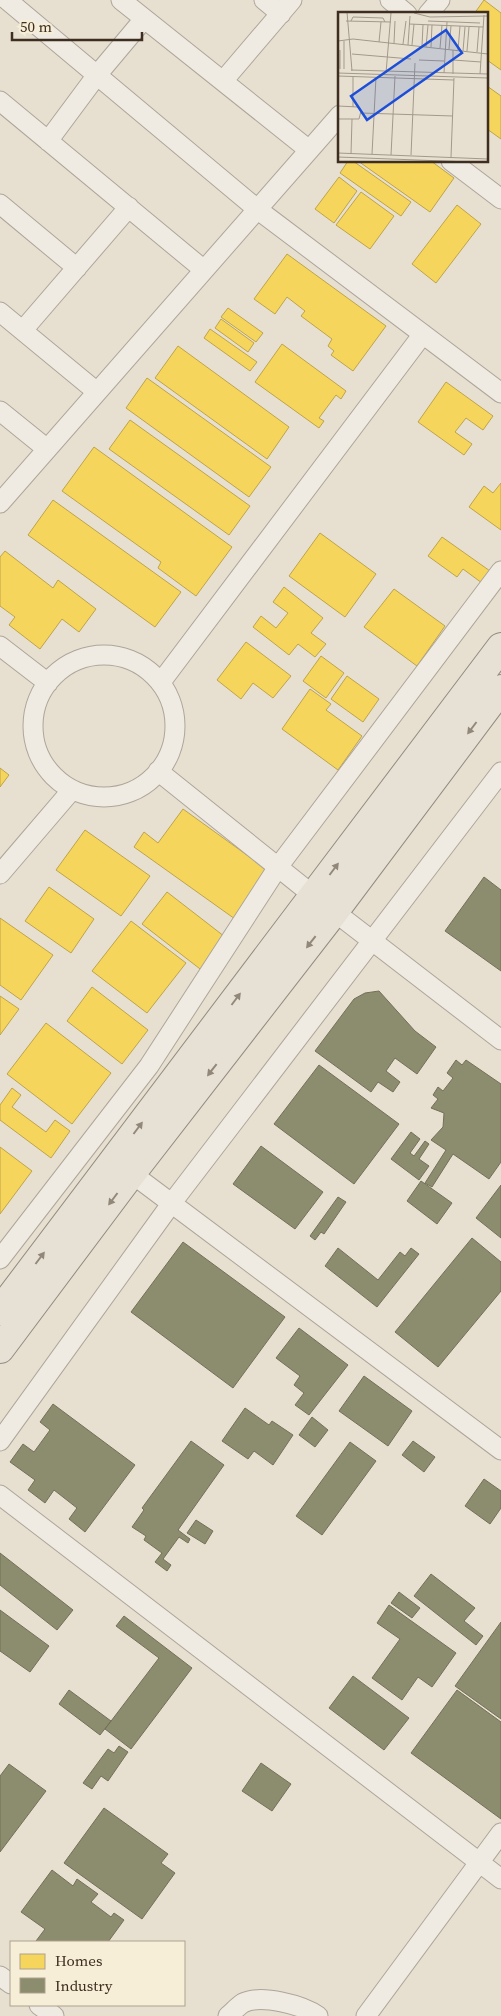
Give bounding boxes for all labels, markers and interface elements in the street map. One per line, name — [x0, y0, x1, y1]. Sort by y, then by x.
scale bar — [12, 10, 142, 42]
inset map — [338, 12, 488, 162]
text: 50 m — [20, 16, 52, 37]
one-way arrow — [467, 721, 477, 735]
one-way arrow — [329, 863, 340, 876]
one-way arrow — [306, 935, 317, 948]
one-way arrow — [231, 993, 242, 1006]
one-way arrow — [207, 1063, 217, 1077]
one-way arrow — [133, 1121, 143, 1135]
one-way arrow — [108, 1192, 118, 1206]
one-way arrow — [35, 1251, 45, 1265]
legend — [10, 1941, 185, 2006]
text: Homes — [55, 1950, 102, 1971]
text: Industry — [55, 1975, 113, 1996]

